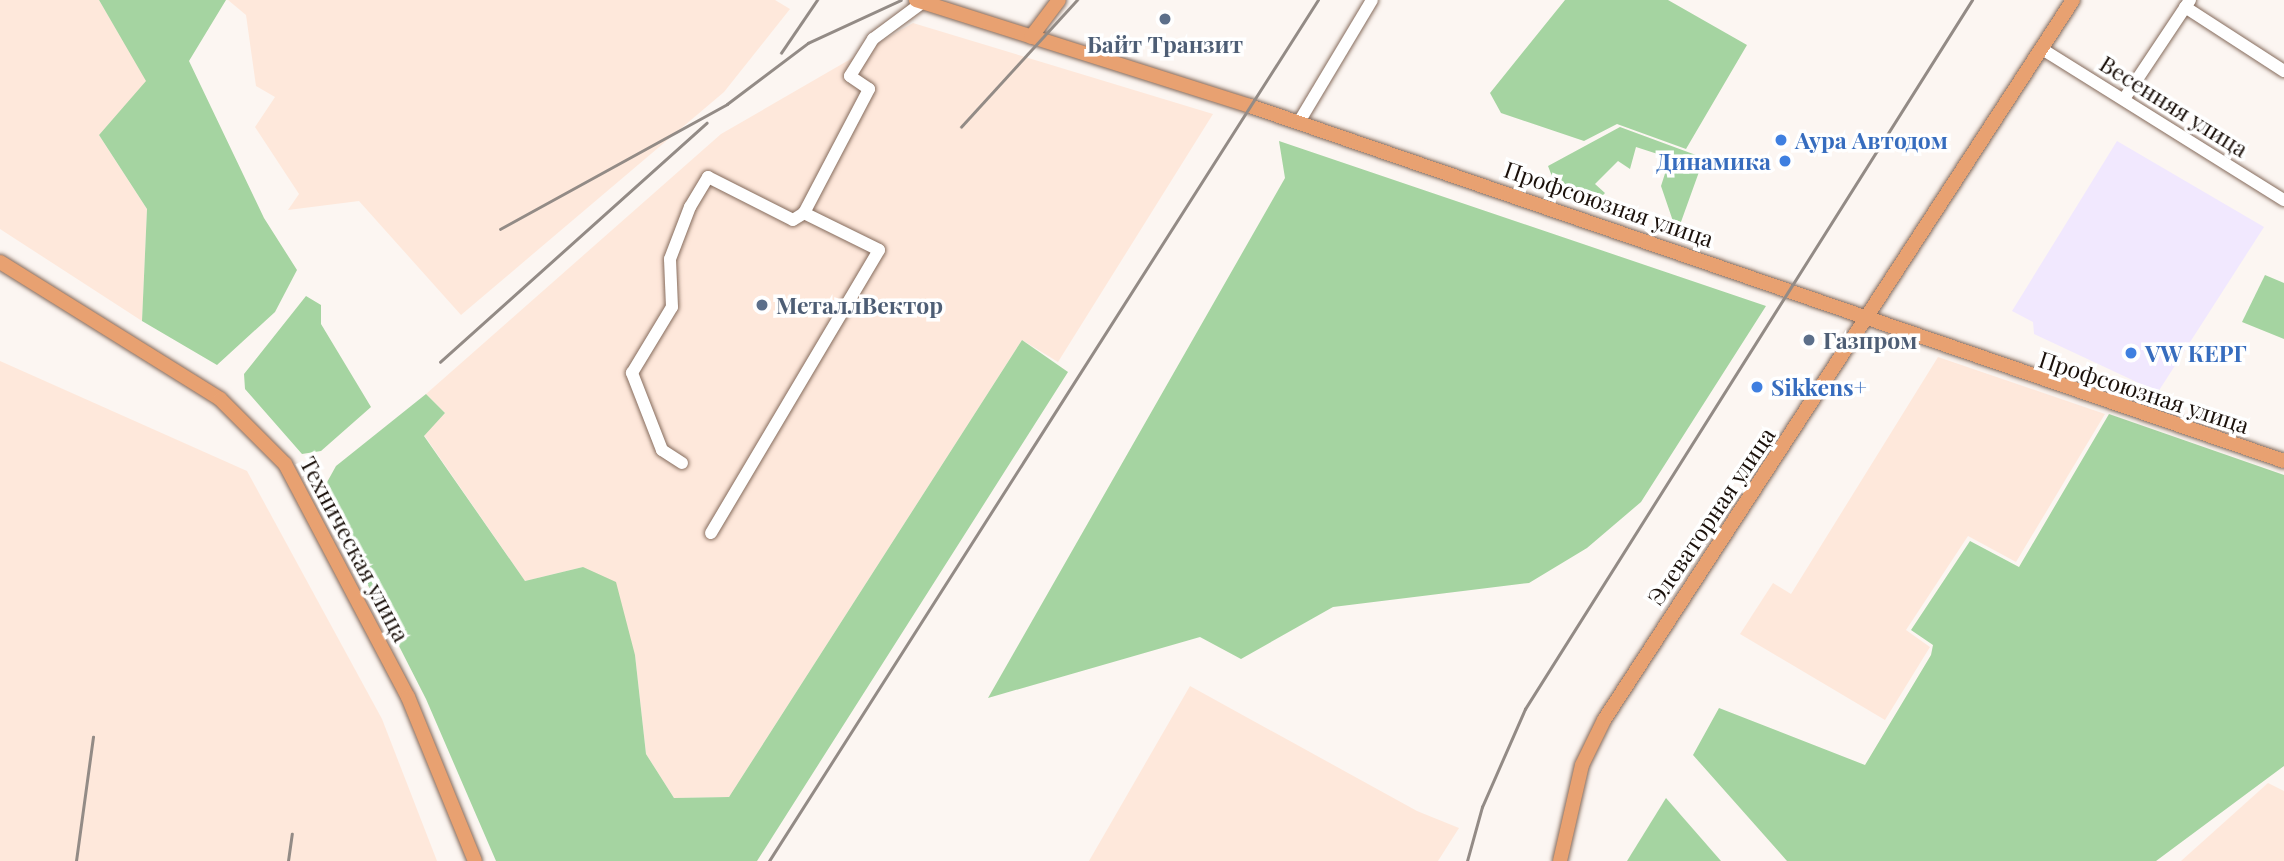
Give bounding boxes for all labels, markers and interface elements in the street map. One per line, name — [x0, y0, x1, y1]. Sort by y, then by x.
marker: Байт Транзит — [1157, 11, 1173, 27]
place label: Байт Транзит — [1087, 30, 1243, 58]
street label: Весенняя улица — [2095, 49, 2253, 163]
place label: Аура Автодом — [1795, 126, 1948, 154]
marker: Аура Автодом — [1773, 132, 1789, 148]
place label: Динамика — [1656, 147, 1771, 175]
marker: Динамика — [1777, 153, 1793, 169]
street label: Профсоюзная улица — [1501, 155, 1717, 253]
place label: МеталлВектор — [776, 291, 943, 319]
marker: МеталлВектор — [754, 297, 770, 313]
place label: Газпром — [1823, 326, 1917, 354]
marker: Газпром — [1801, 332, 1817, 348]
place label: VW КЕРГ — [2145, 339, 2247, 367]
street label: Профсоюзная улица — [2035, 345, 2253, 439]
marker: VW КЕРГ — [2123, 345, 2139, 361]
place label: Sikkens+ — [1771, 373, 1867, 401]
marker: Sikkens+ — [1749, 379, 1765, 395]
street label: Элеваторная улица — [1641, 422, 1781, 610]
street label: Техническая улица — [295, 452, 415, 646]

